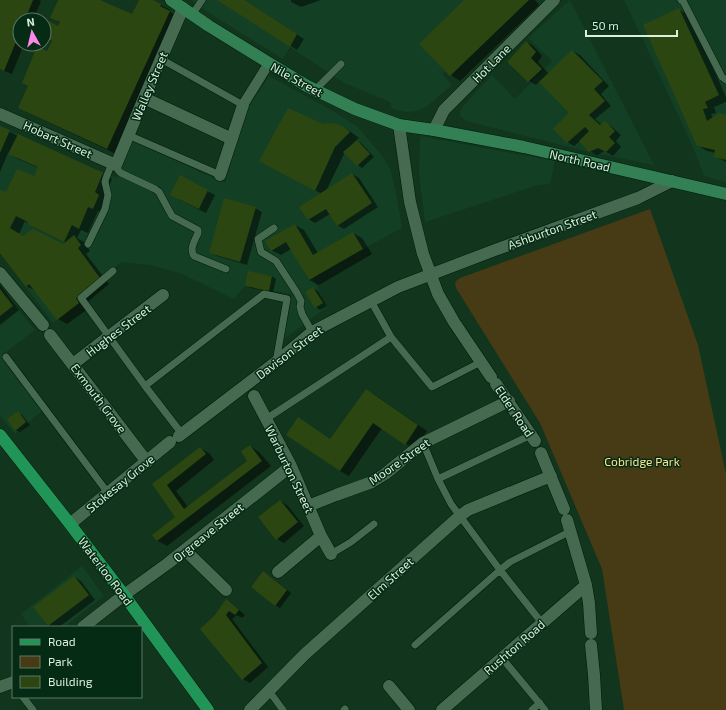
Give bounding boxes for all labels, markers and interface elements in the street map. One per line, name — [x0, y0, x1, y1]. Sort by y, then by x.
north arrow — [12, 12, 52, 52]
scale bar — [586, 12, 677, 38]
text: N — [26, 15, 35, 29]
text: 50 m — [592, 18, 619, 32]
street label: Hot Lane — [469, 41, 513, 85]
street label: Walley Street — [128, 49, 170, 123]
street label: Nile Street — [268, 59, 326, 99]
street label: Hobart Street — [22, 118, 95, 161]
street label: North Road — [548, 146, 612, 174]
street label: Ashburton Street — [506, 206, 599, 252]
street label: Hughes Street — [83, 301, 153, 359]
street label: Davison Street — [253, 322, 325, 382]
street label: Exmouth Grove — [68, 361, 130, 435]
street label: Elder Road — [493, 383, 537, 439]
street label: Warburton Street — [263, 423, 317, 515]
street label: Moore Street — [366, 435, 433, 487]
street label: Stokesay Grove — [83, 451, 157, 515]
park label: Cobridge Park — [604, 454, 680, 468]
street label: Orgreave Street — [170, 499, 246, 564]
street label: Waterloo Road — [76, 534, 136, 608]
street label: Elm Street — [364, 554, 416, 602]
street label: Rushton Road — [481, 617, 547, 677]
legend — [12, 626, 142, 698]
text: Road — [48, 634, 76, 648]
text: Park — [48, 654, 73, 668]
text: Building — [48, 674, 93, 688]

